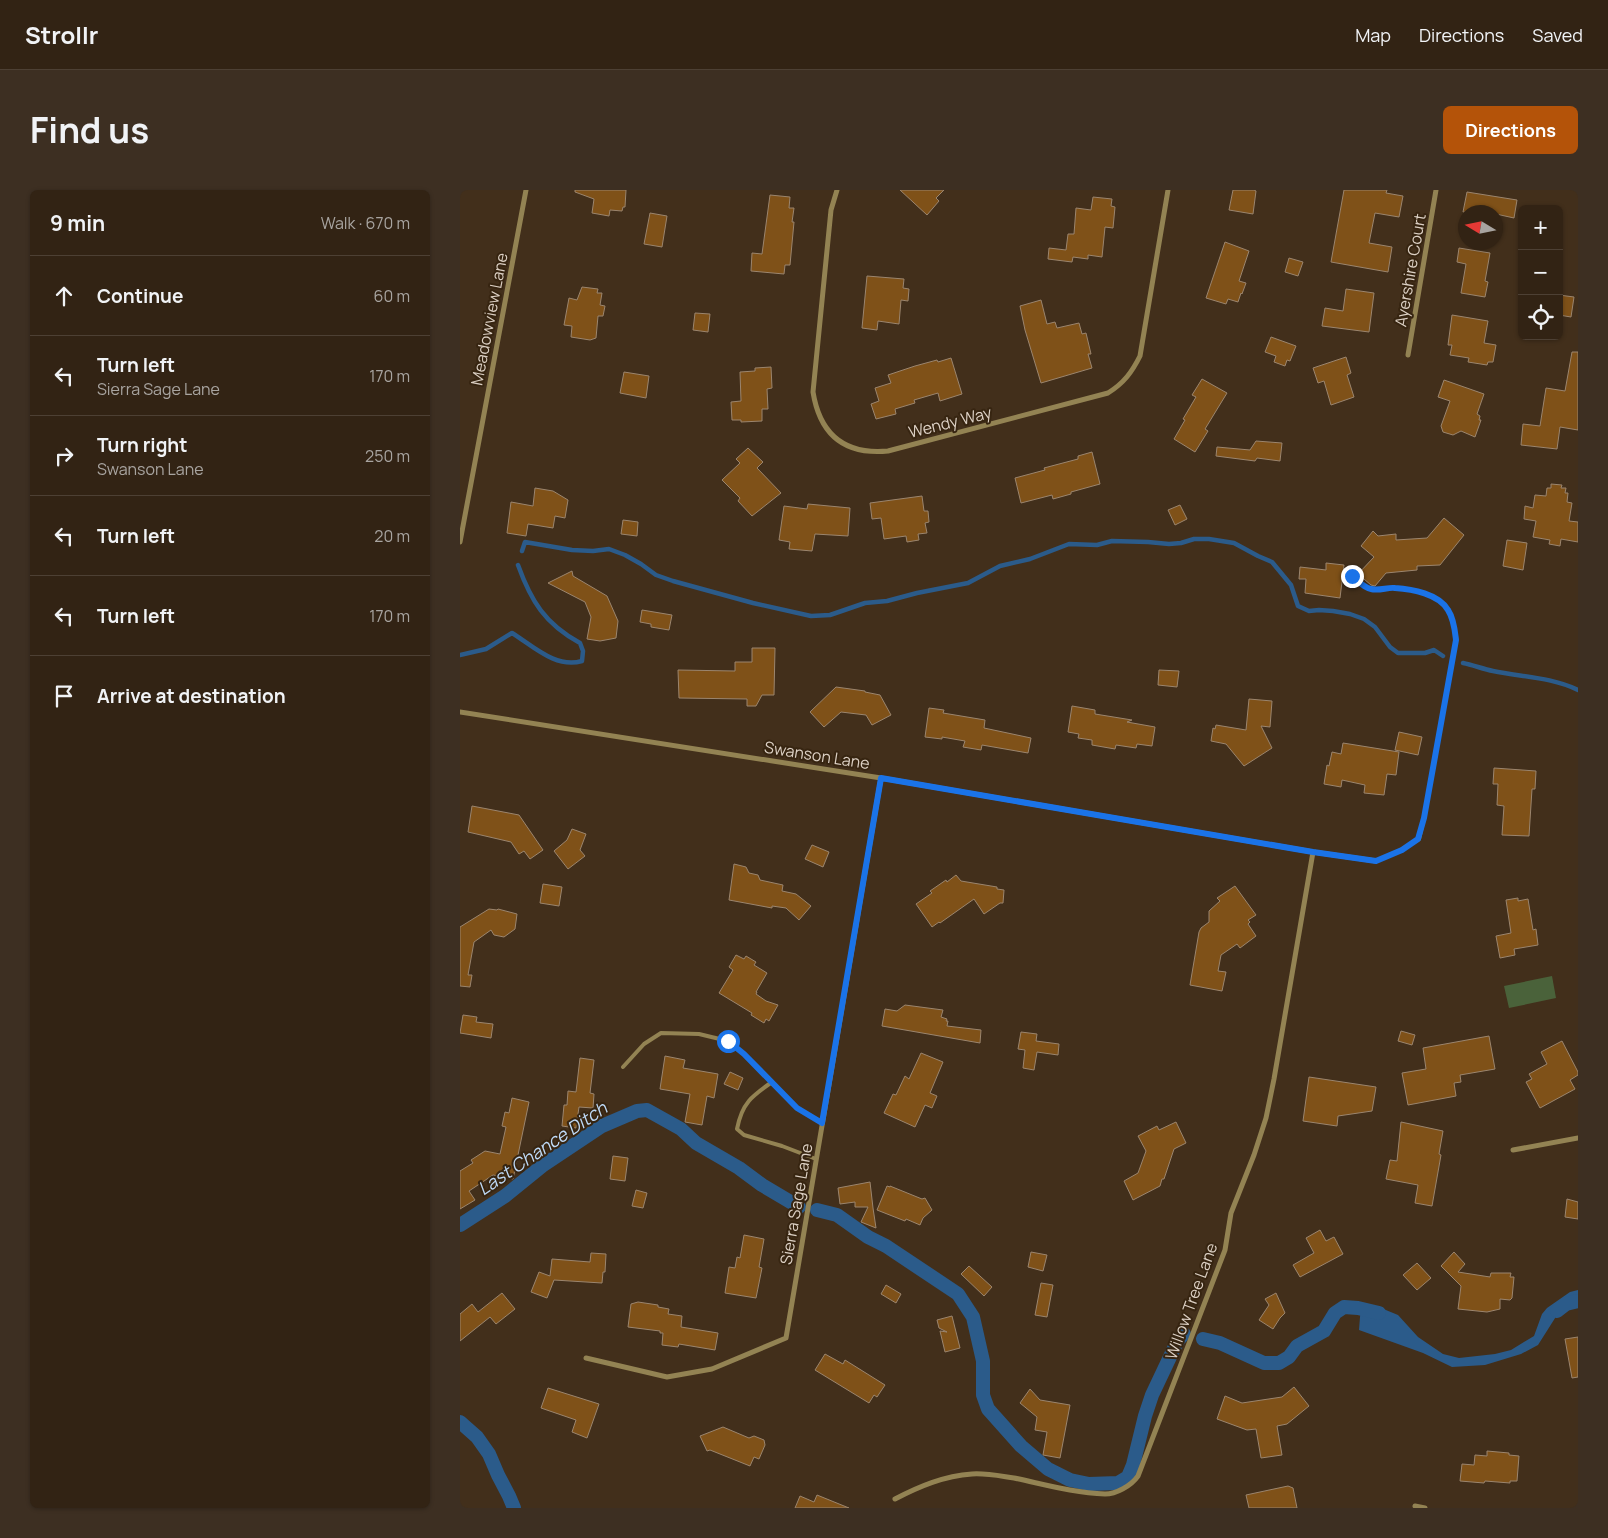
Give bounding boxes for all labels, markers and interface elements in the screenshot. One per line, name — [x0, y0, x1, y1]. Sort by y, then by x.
text: Strollr — [25, 18, 98, 51]
text: Map — [1355, 23, 1391, 47]
text: Directions — [1419, 23, 1504, 47]
text: Saved — [1532, 23, 1583, 47]
text: Find us — [30, 106, 149, 154]
button: Directions — [1443, 106, 1578, 154]
north arrow — [1458, 205, 1503, 250]
map controls — [1518, 205, 1563, 340]
button: + — [1518, 205, 1563, 250]
text: 9 min — [50, 209, 105, 237]
text: Walk · 670 m — [321, 212, 410, 234]
street label: Ayershire Court — [1389, 212, 1431, 328]
button: − — [1518, 250, 1563, 295]
street label: Meadowview Lane — [465, 251, 513, 387]
icon: ahead — [50, 282, 78, 310]
text: Continue — [97, 283, 183, 309]
text: 60 m — [374, 285, 410, 307]
button: locate — [1518, 295, 1563, 340]
text: Turn left — [97, 352, 175, 378]
icon: left — [50, 362, 78, 390]
text: 170 m — [369, 365, 410, 387]
text: Sierra Sage Lane — [97, 378, 220, 400]
street label: Wendy Way — [906, 401, 994, 443]
text: Turn right — [97, 432, 187, 458]
icon: right — [50, 442, 78, 470]
text: 250 m — [365, 445, 410, 467]
text: Swanson Lane — [97, 458, 203, 480]
icon: left — [50, 522, 78, 550]
text: Turn left — [97, 523, 175, 549]
text: 20 m — [374, 525, 410, 547]
route end — [1341, 565, 1364, 588]
icon: left — [50, 602, 78, 630]
text: Turn left — [97, 603, 175, 629]
text: 170 m — [369, 605, 410, 627]
icon: arrive — [50, 682, 78, 710]
text: Arrive at destination — [97, 683, 286, 709]
street label: Swanson Lane — [763, 736, 871, 774]
route start — [717, 1030, 740, 1053]
water label: Last Chance Ditch — [473, 1095, 612, 1200]
street label: Sierra Sage Lane — [774, 1142, 818, 1266]
street label: Willow Tree Lane — [1160, 1240, 1222, 1362]

